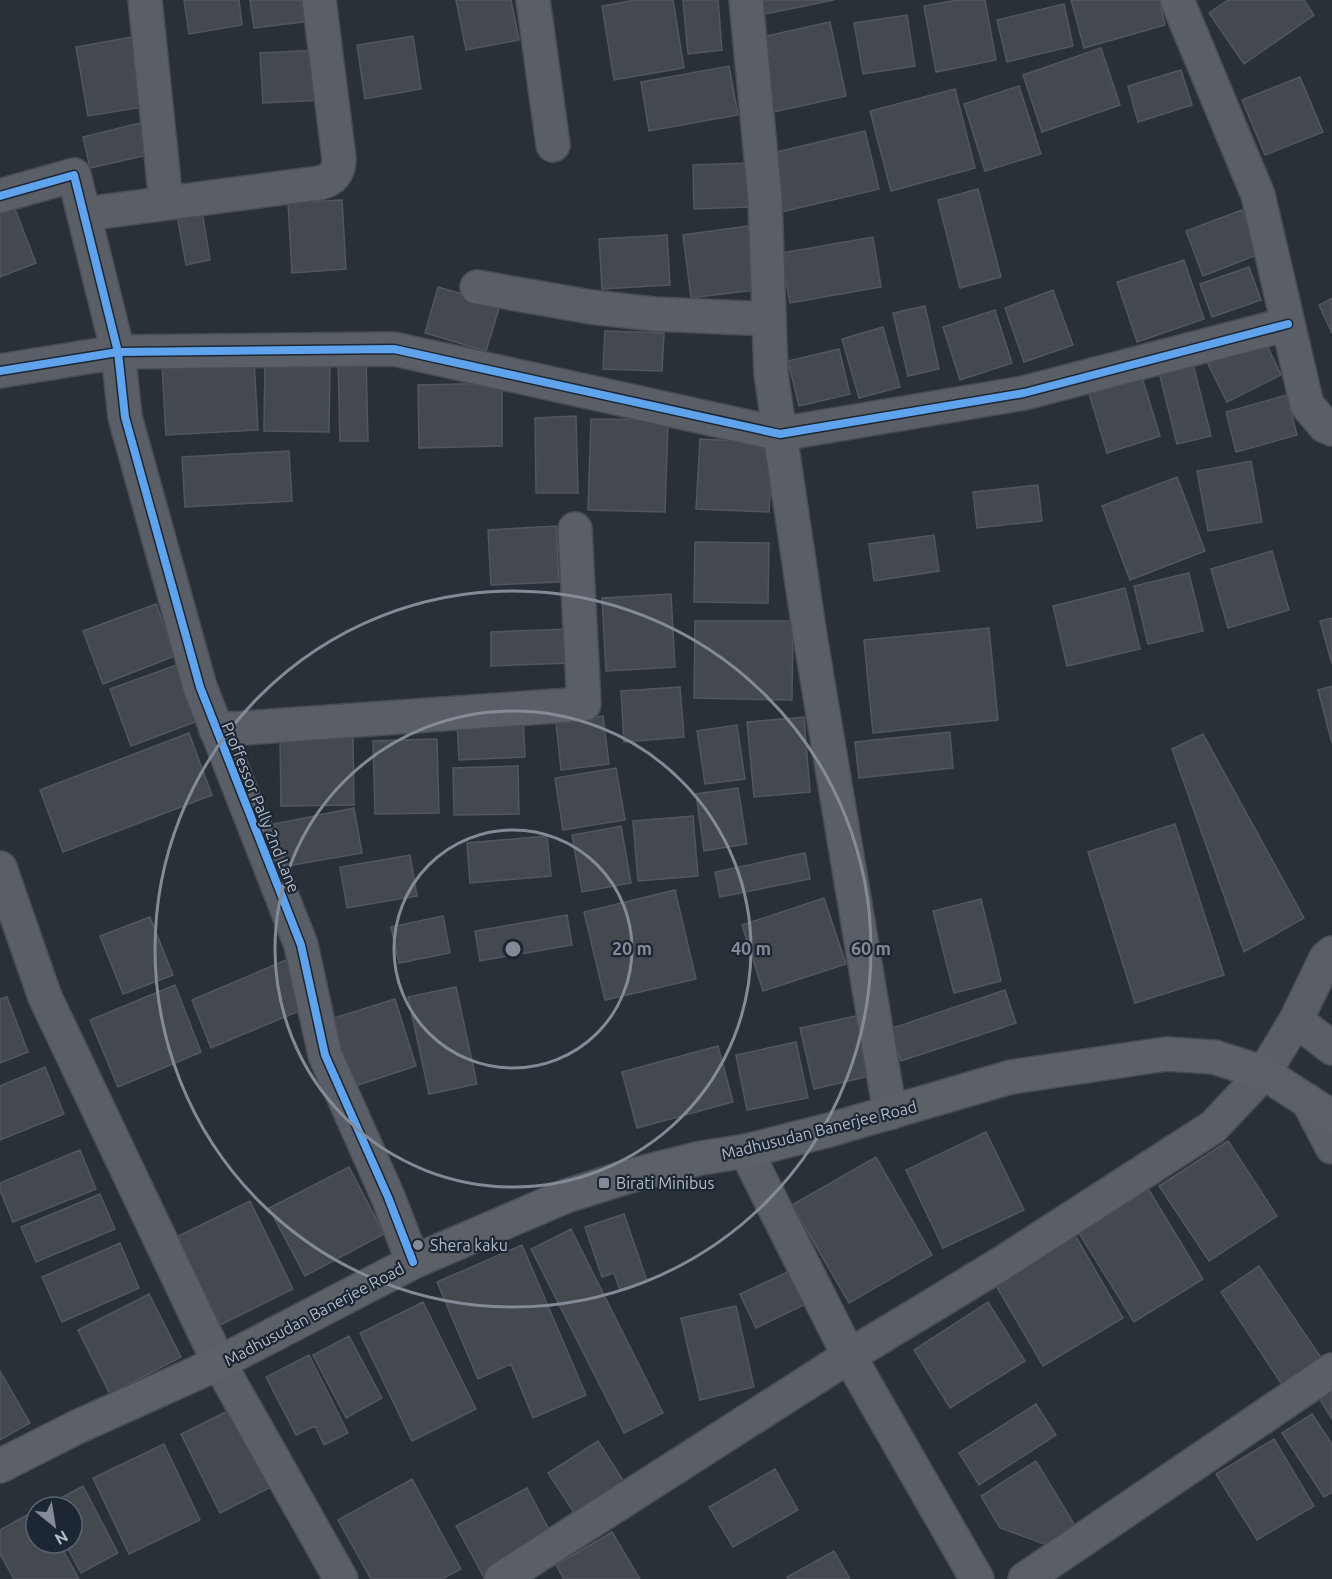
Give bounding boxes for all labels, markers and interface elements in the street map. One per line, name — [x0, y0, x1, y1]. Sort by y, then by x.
street label: Proffessor Pally 2nd Lane — [219, 719, 303, 895]
text: 20 m — [612, 938, 652, 958]
text: 40 m — [731, 938, 771, 958]
text: 60 m — [851, 938, 891, 958]
centre of rings — [503, 939, 523, 959]
street label: Madhusudan Banerjee Road — [719, 1097, 919, 1163]
place label: Birati Minibus — [616, 1174, 714, 1192]
marker: Birati Minibus — [597, 1176, 611, 1190]
place label: Shera kaku — [430, 1236, 508, 1254]
marker: Shera kaku — [411, 1238, 425, 1252]
street label: Madhusudan Banerjee Road — [221, 1259, 407, 1369]
north arrow — [24, 1495, 84, 1555]
text: N — [52, 1527, 71, 1549]

